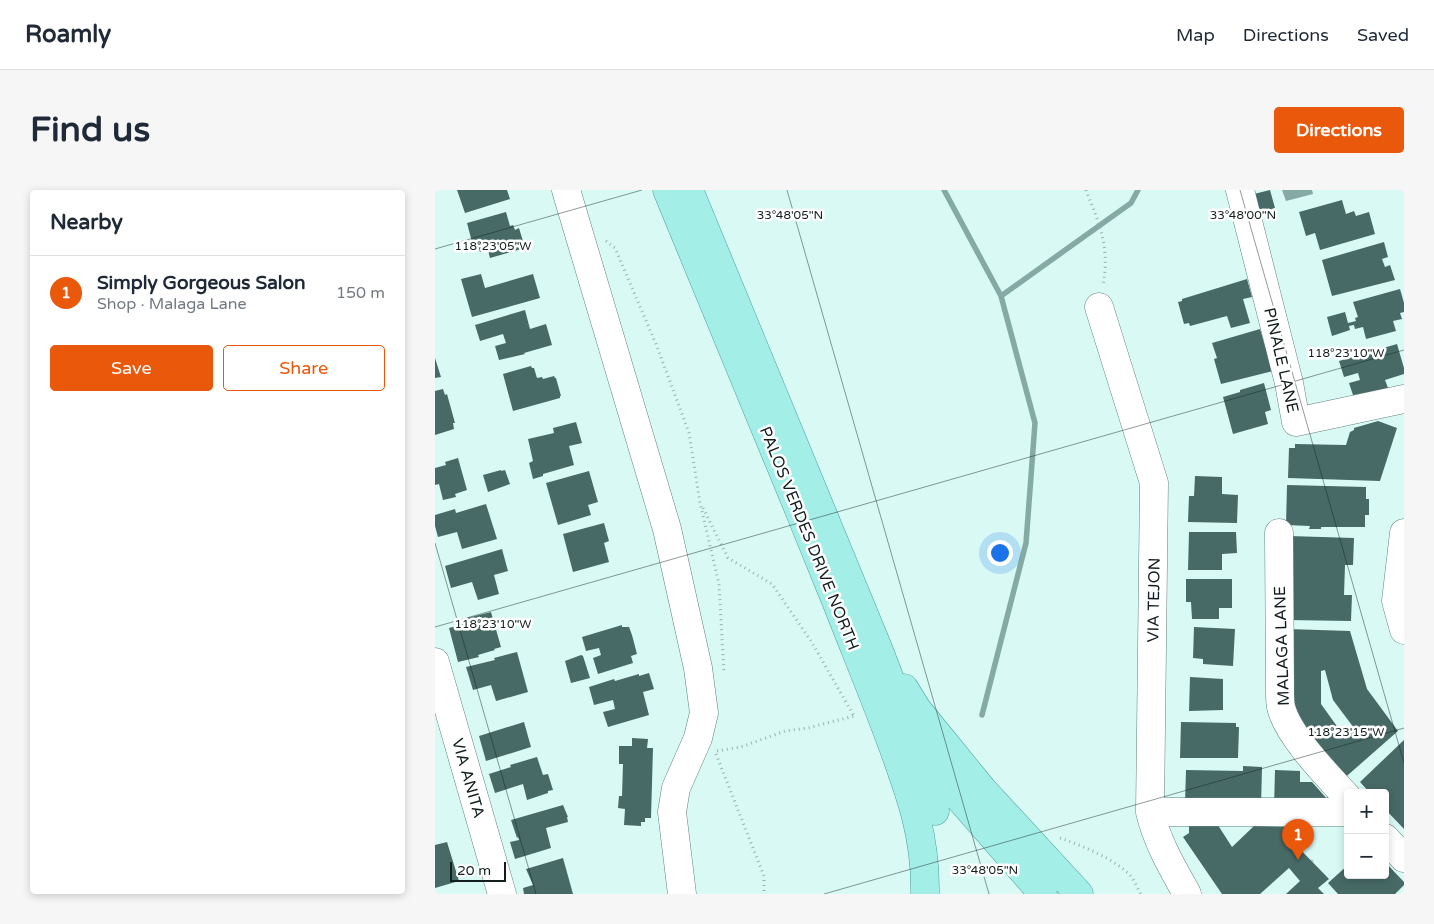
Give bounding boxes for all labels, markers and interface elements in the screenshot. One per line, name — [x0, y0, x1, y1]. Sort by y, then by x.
text: Roamly — [25, 20, 111, 49]
text: Map — [1176, 24, 1215, 46]
text: Directions — [1243, 24, 1329, 46]
text: Saved — [1357, 24, 1409, 46]
button: Directions — [1274, 107, 1404, 153]
text: Find us — [30, 109, 150, 151]
text: 33°48'05"N — [757, 208, 823, 222]
text: 33°48'00"N — [1210, 208, 1276, 222]
text: Nearby — [50, 210, 123, 235]
text: 118°23'05"W — [454, 239, 532, 253]
text: Simply Gorgeous Salon — [97, 272, 306, 294]
text: 1 — [61, 283, 71, 303]
text: 150 m — [336, 283, 385, 303]
text: Shop · Malaga Lane — [97, 294, 246, 314]
street label: PINALE LANE — [1259, 306, 1303, 415]
button: Save — [50, 345, 213, 391]
button: Share — [223, 345, 385, 391]
text: 118°23'10"W — [1307, 346, 1385, 360]
street label: PALOS VERDES DRIVE NORTH — [755, 424, 863, 653]
your location — [987, 540, 1013, 566]
street label: VIA TEJON — [1143, 557, 1165, 643]
street label: MALAGA LANE — [1270, 586, 1294, 706]
text: 118°23'10"W — [454, 617, 532, 631]
text: 118°23'15"W — [1307, 725, 1385, 739]
street label: VIA ANITA — [447, 736, 489, 820]
map controls — [1344, 789, 1389, 879]
button: + — [1344, 789, 1389, 834]
pin: 1 — [1282, 819, 1314, 860]
button: − — [1344, 834, 1389, 879]
scale bar — [450, 859, 506, 882]
text: 20 m — [457, 862, 491, 879]
text: 33°48'05"N — [952, 863, 1018, 877]

